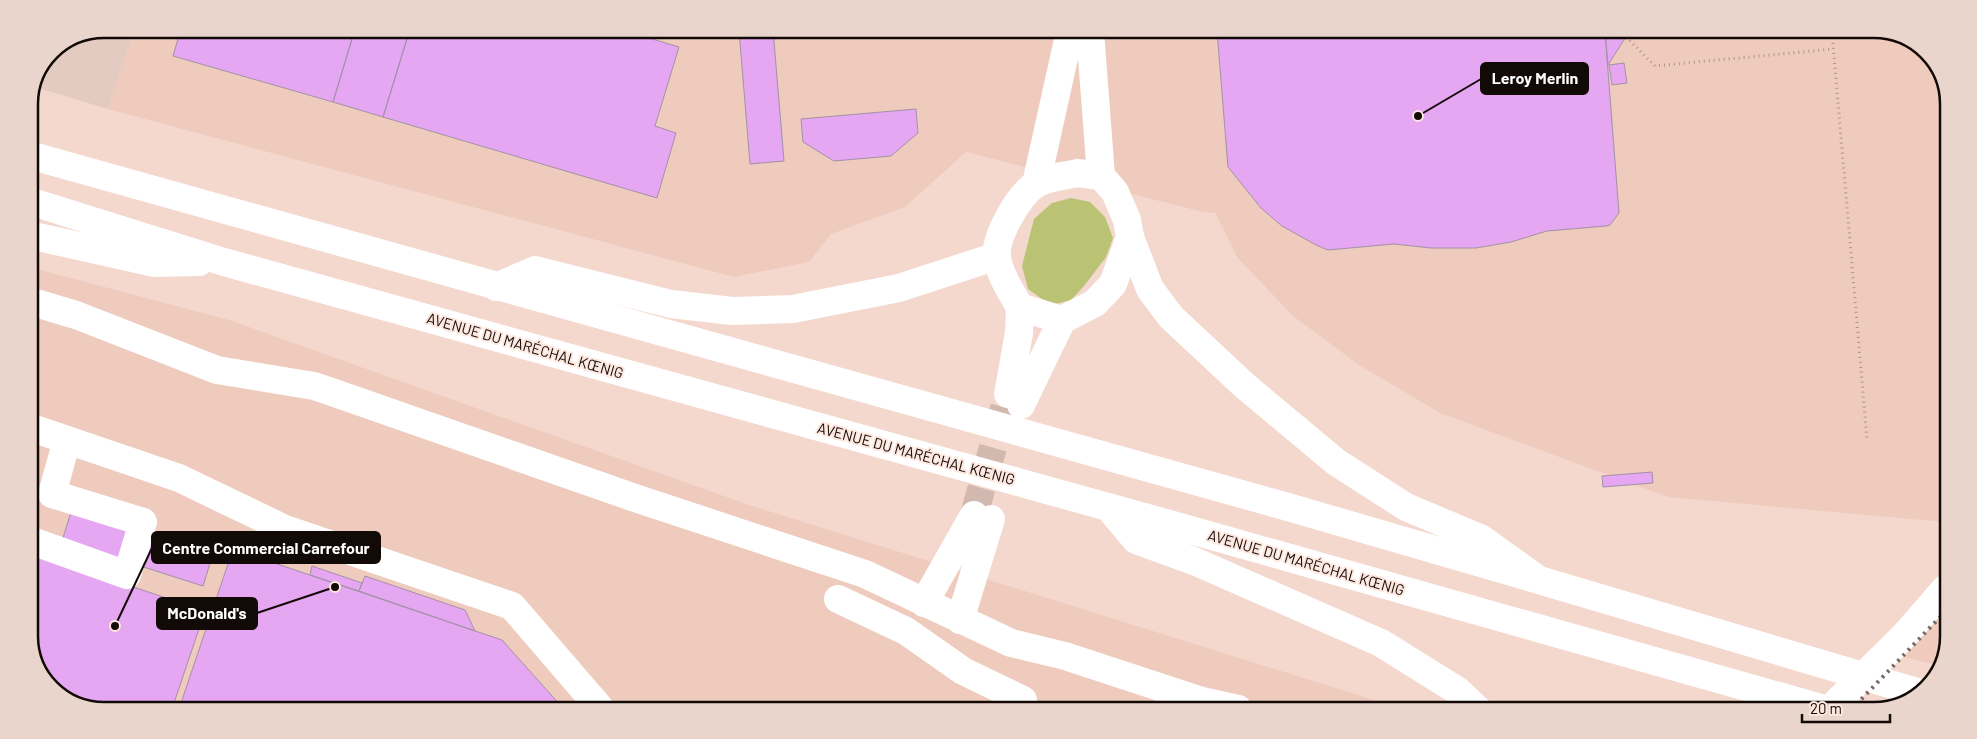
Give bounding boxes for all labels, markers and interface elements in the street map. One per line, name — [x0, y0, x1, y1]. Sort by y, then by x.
callout: Leroy Merlin — [1481, 63, 1588, 94]
text: Leroy Merlin — [1492, 68, 1578, 87]
street label: AVENUE DU MARÉCHAL KŒNIG — [425, 308, 626, 382]
street label: AVENUE DU MARÉCHAL KŒNIG — [816, 418, 1017, 488]
street label: AVENUE DU MARÉCHAL KŒNIG — [1206, 525, 1407, 599]
callout: Centre Commercial Carrefour — [152, 532, 380, 563]
text: Centre Commercial Carrefour — [162, 538, 370, 557]
callout: McDonald's — [157, 598, 257, 629]
text: McDonald's — [167, 603, 247, 622]
scale bar — [1802, 692, 1890, 724]
text: 20 m — [1810, 699, 1842, 717]

